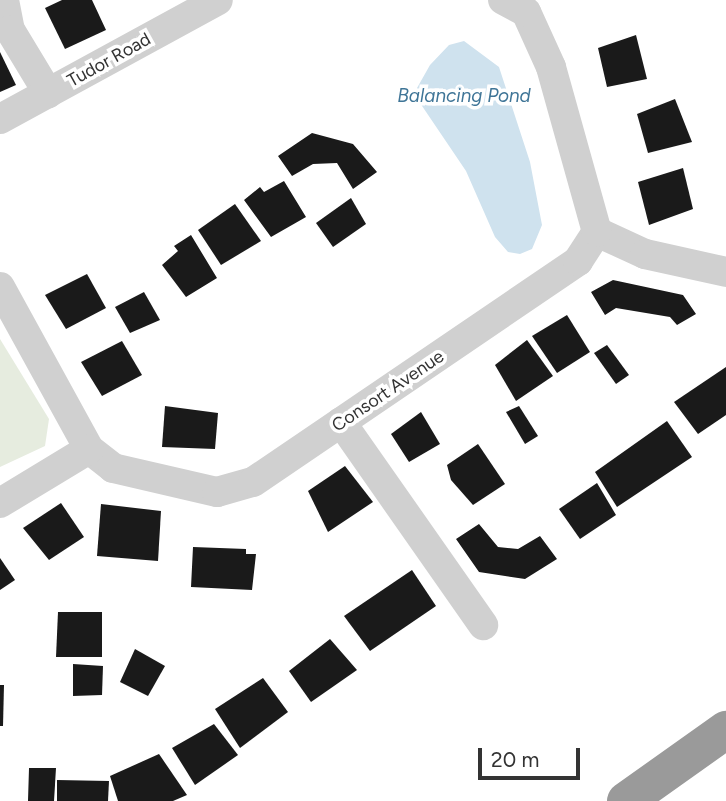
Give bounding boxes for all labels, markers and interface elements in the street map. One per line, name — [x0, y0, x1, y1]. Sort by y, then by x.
street label: Tudor Road — [63, 28, 155, 92]
water label: Balancing Pond — [397, 85, 531, 107]
street label: Consort Avenue — [328, 346, 448, 436]
scale bar — [481, 734, 582, 778]
text: 20 m — [491, 747, 539, 772]

